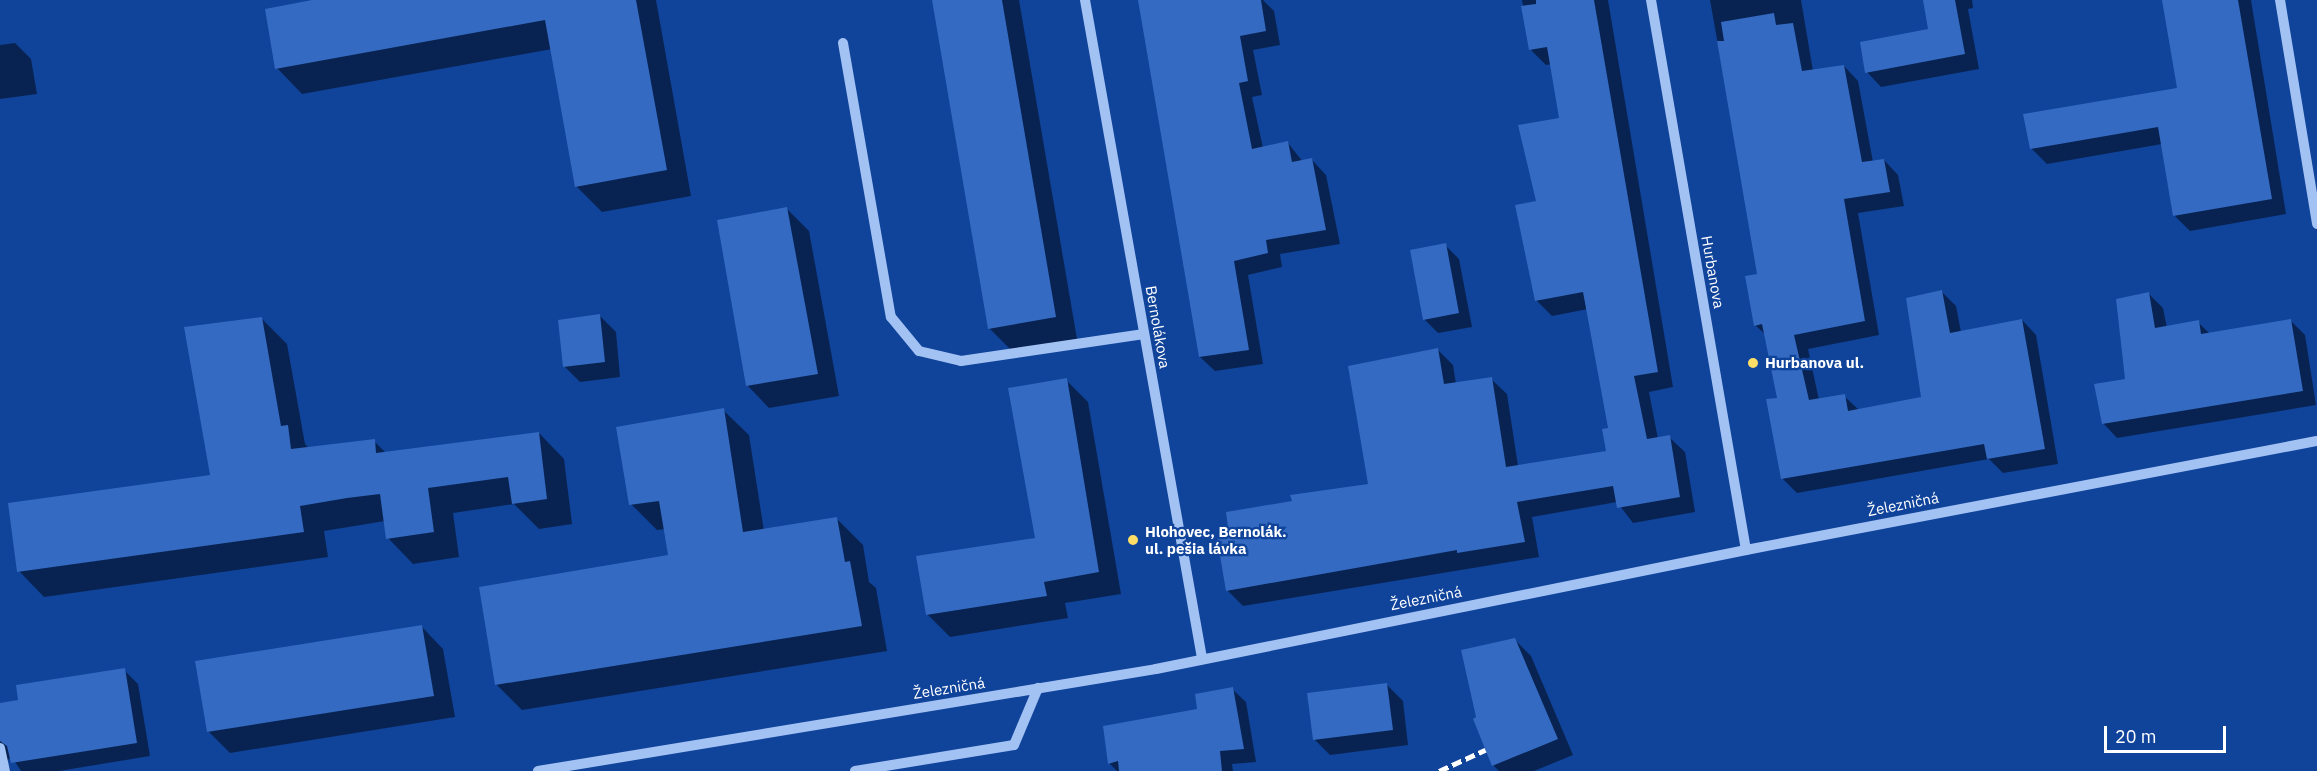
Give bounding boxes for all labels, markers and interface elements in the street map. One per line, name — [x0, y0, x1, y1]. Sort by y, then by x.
street label: Hurbanova — [1698, 234, 1728, 310]
street label: Bernolákova — [1142, 284, 1174, 370]
place label: Hurbanova ul. — [1765, 354, 1864, 372]
marker: Hurbanova ul. — [1746, 356, 1760, 370]
street label: Železničná — [1866, 488, 1940, 520]
place label: Hlohovec, Bernolák. ul. pešia lávka — [1145, 522, 1287, 557]
marker: Hlohovec, Bernolák. ul. pešia lávka — [1126, 533, 1140, 547]
street label: Železničná — [1389, 582, 1463, 614]
street label: Železničná — [912, 673, 986, 703]
scale bar — [2107, 714, 2228, 752]
text: 20 m — [2115, 725, 2157, 748]

